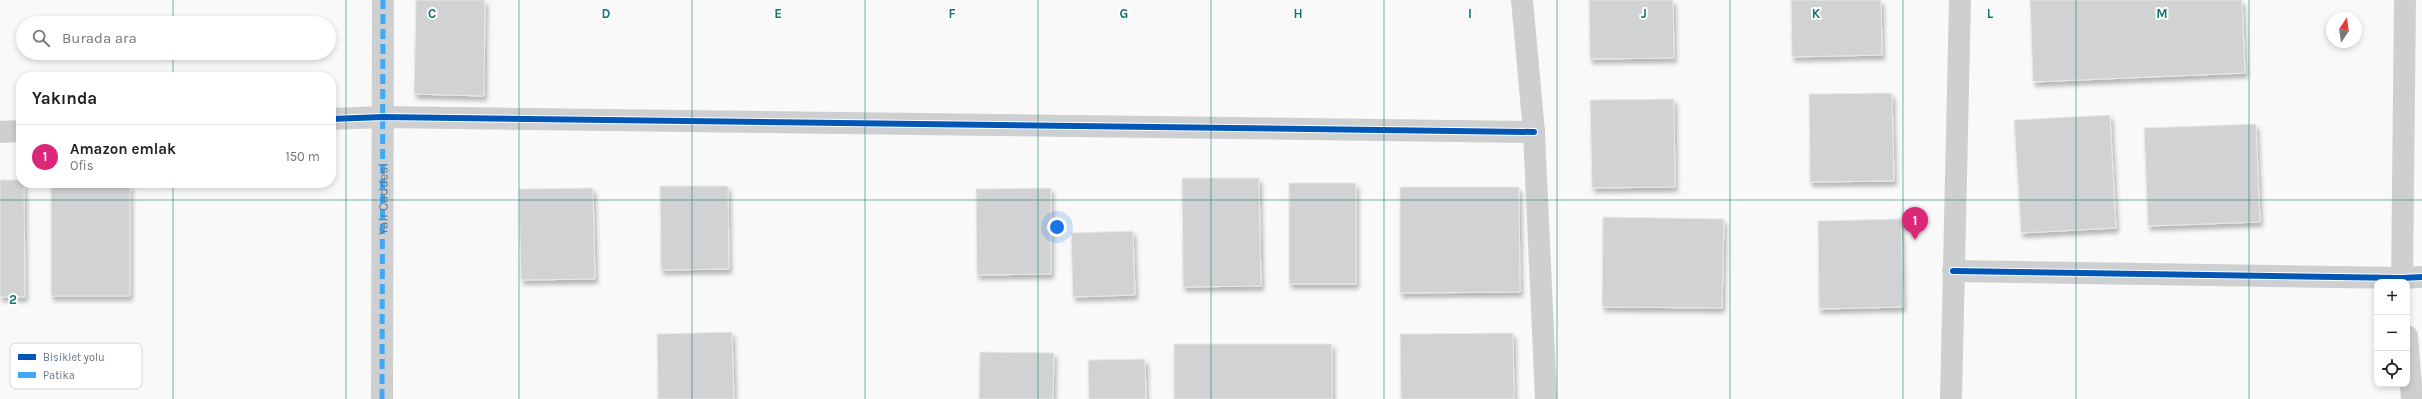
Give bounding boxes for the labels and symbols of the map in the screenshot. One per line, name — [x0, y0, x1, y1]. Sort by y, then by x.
text: C — [428, 6, 436, 21]
text: D — [602, 6, 611, 21]
text: E — [774, 6, 782, 21]
text: F — [948, 6, 956, 21]
text: G — [1120, 6, 1128, 21]
text: H — [1293, 6, 1303, 21]
text: I — [1468, 6, 1472, 21]
text: J — [1641, 6, 1647, 21]
text: K — [1812, 6, 1821, 21]
text: L — [1987, 6, 1994, 21]
text: M — [2156, 6, 2168, 21]
north arrow — [2326, 12, 2362, 48]
street label: Yalı Caddesi — [375, 163, 391, 235]
pin: 1 — [1902, 207, 1928, 240]
your location — [1047, 217, 1067, 237]
text: 2 — [9, 292, 17, 307]
legend — [10, 343, 142, 389]
text: Bisiklet yolu — [43, 351, 105, 364]
text: Patika — [43, 369, 75, 382]

